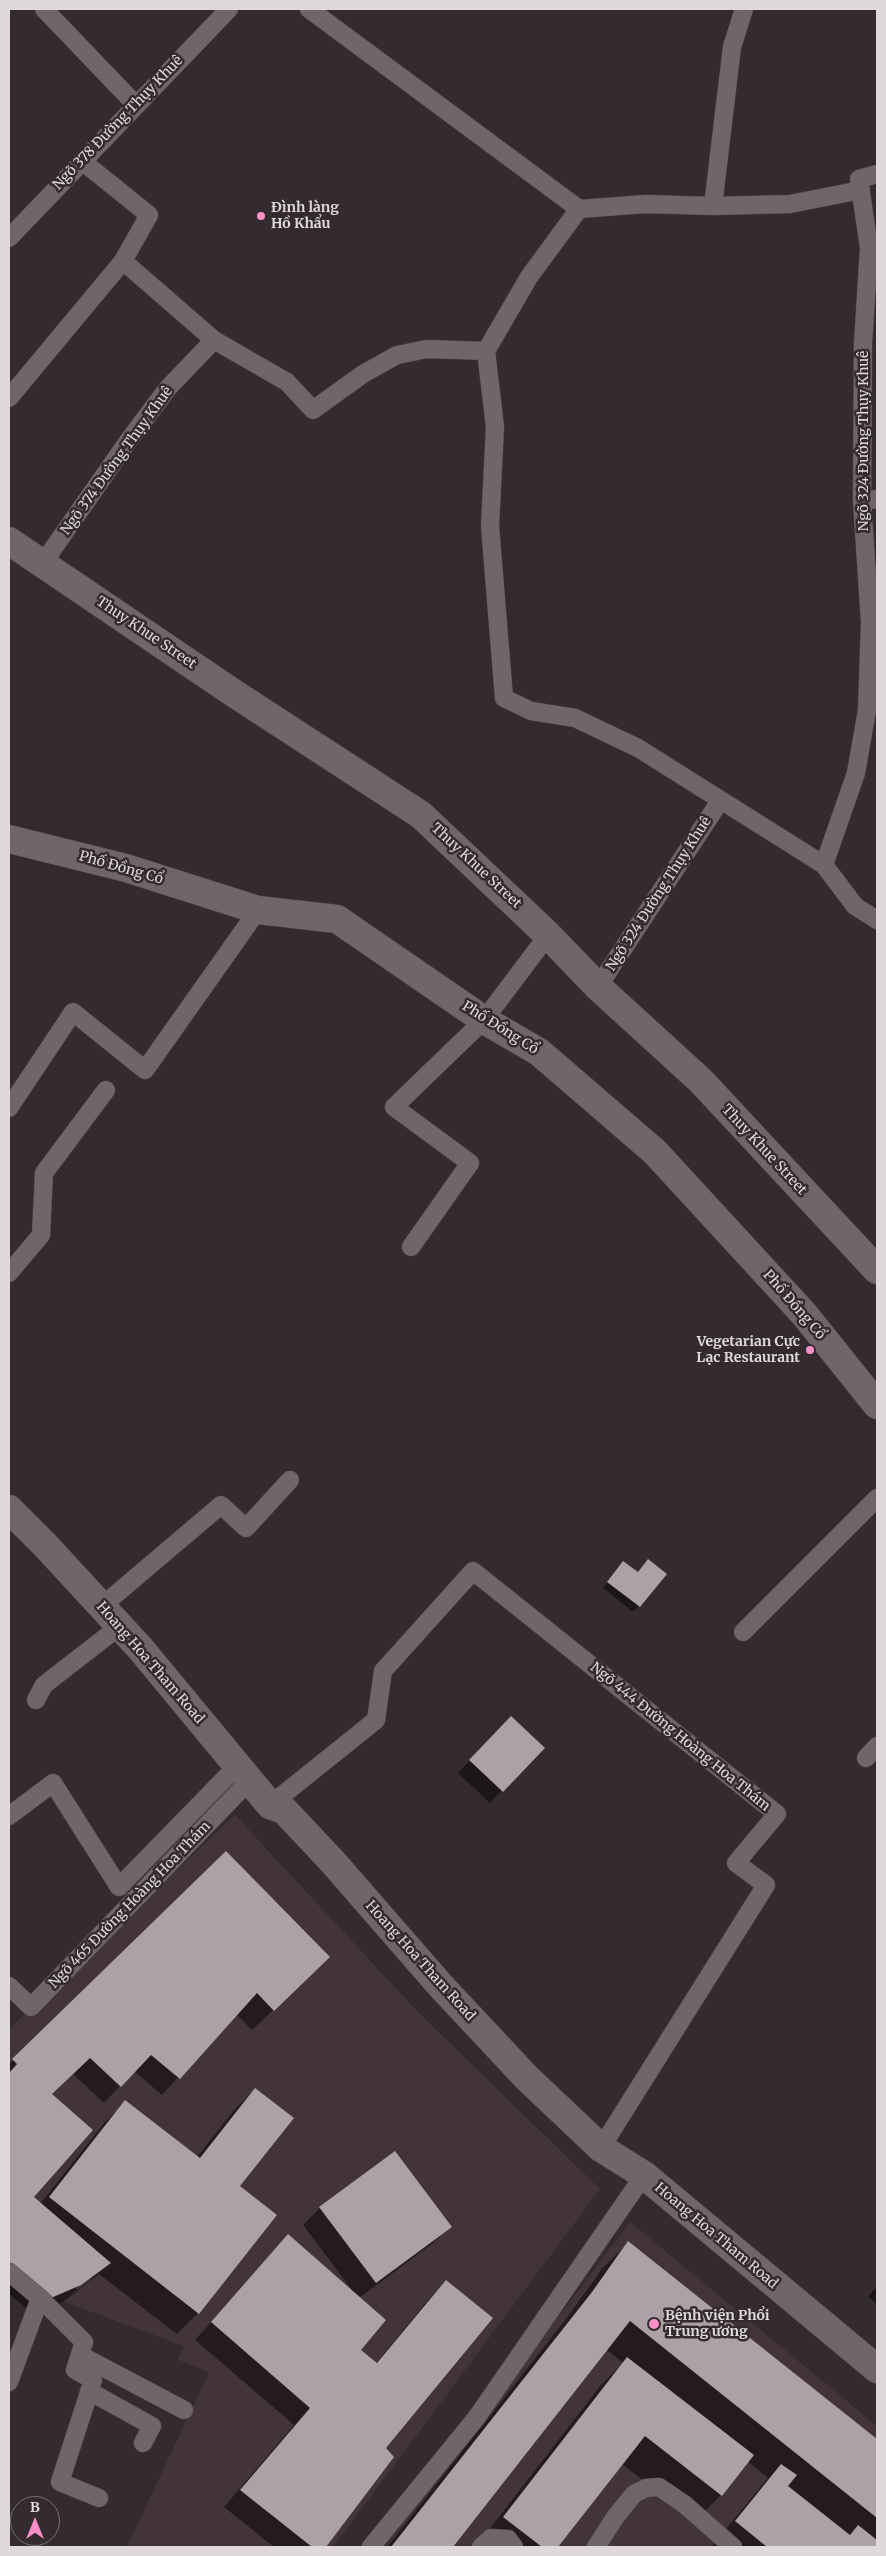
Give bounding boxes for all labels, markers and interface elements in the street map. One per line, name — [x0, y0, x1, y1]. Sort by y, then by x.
street label: Ngõ 378 Đường Thụy Khuê — [50, 53, 186, 193]
place label: Đình làng Hồ Khẩu — [271, 200, 339, 232]
marker: Đình làng Hồ Khẩu — [255, 210, 267, 222]
street label: Ngõ 324 Đường Thụy Khuê — [856, 351, 872, 531]
street label: Ngõ 374 Đường Thụy Khuê — [58, 384, 176, 538]
street label: Thuy Khue Street — [93, 593, 199, 673]
street label: Ngõ 324 Đường Thụy Khuê — [603, 814, 715, 974]
street label: Thuy Khue Street — [427, 820, 525, 912]
street label: Phố Đồng Cổ — [77, 848, 165, 888]
street label: Phố Đồng Cổ — [459, 998, 541, 1058]
street label: Thuy Khue Street — [718, 1101, 810, 1199]
street label: Phố Đồng Cổ — [759, 1267, 829, 1343]
place label: Vegetarian Cực Lạc Restaurant — [696, 1334, 800, 1366]
marker: Vegetarian Cực Lạc Restaurant — [804, 1344, 816, 1356]
street label: Hoang Hoa Tham Road — [93, 1599, 207, 1727]
street label: Ngõ 444 Đường Hoàng Hoa Thám — [587, 1659, 773, 1815]
street label: Ngõ 465 Đường Hoàng Hoa Thám — [46, 1818, 214, 1992]
street label: Hoang Hoa Tham Road — [362, 1898, 478, 2024]
street label: Hoang Hoa Tham Road — [651, 2180, 781, 2292]
place label: Bệnh viện Phổi Trung ương — [665, 2308, 770, 2340]
marker: Bệnh viện Phổi Trung ương — [647, 2317, 661, 2331]
north arrow — [10, 2496, 60, 2546]
text: B — [30, 2498, 40, 2516]

